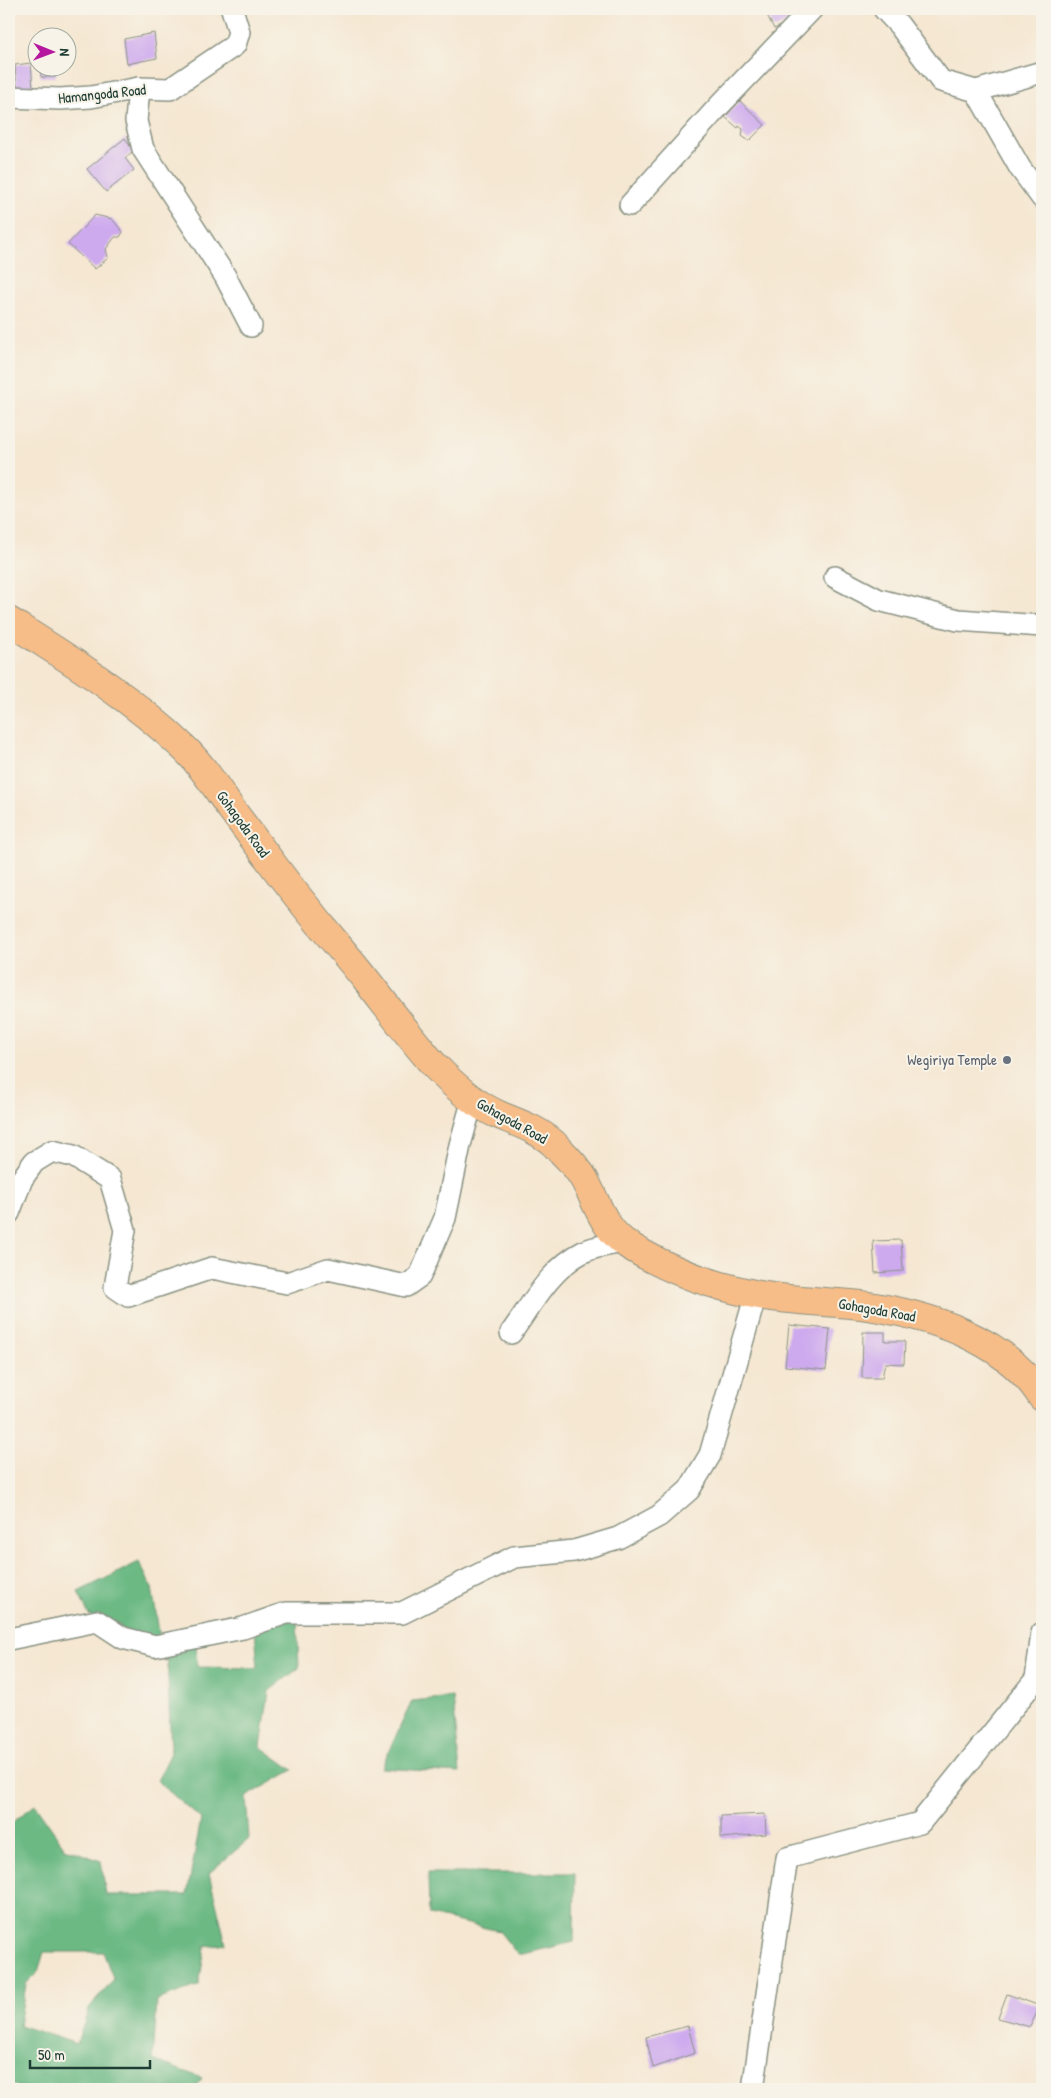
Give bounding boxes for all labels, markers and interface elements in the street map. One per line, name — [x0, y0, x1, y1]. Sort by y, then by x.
north arrow — [28, 28, 78, 78]
text: N — [56, 48, 75, 57]
street label: Hamangoda Road — [57, 78, 147, 109]
street label: Gohagoda Road — [212, 786, 275, 862]
place label: Wegiriya Temple — [907, 1049, 997, 1070]
marker: Wegiriya Temple — [1001, 1054, 1013, 1066]
street label: Gohagoda Road — [473, 1092, 552, 1149]
street label: Gohagoda Road — [837, 1292, 917, 1327]
scale bar — [30, 2038, 150, 2070]
text: 50 m — [38, 2044, 65, 2065]

